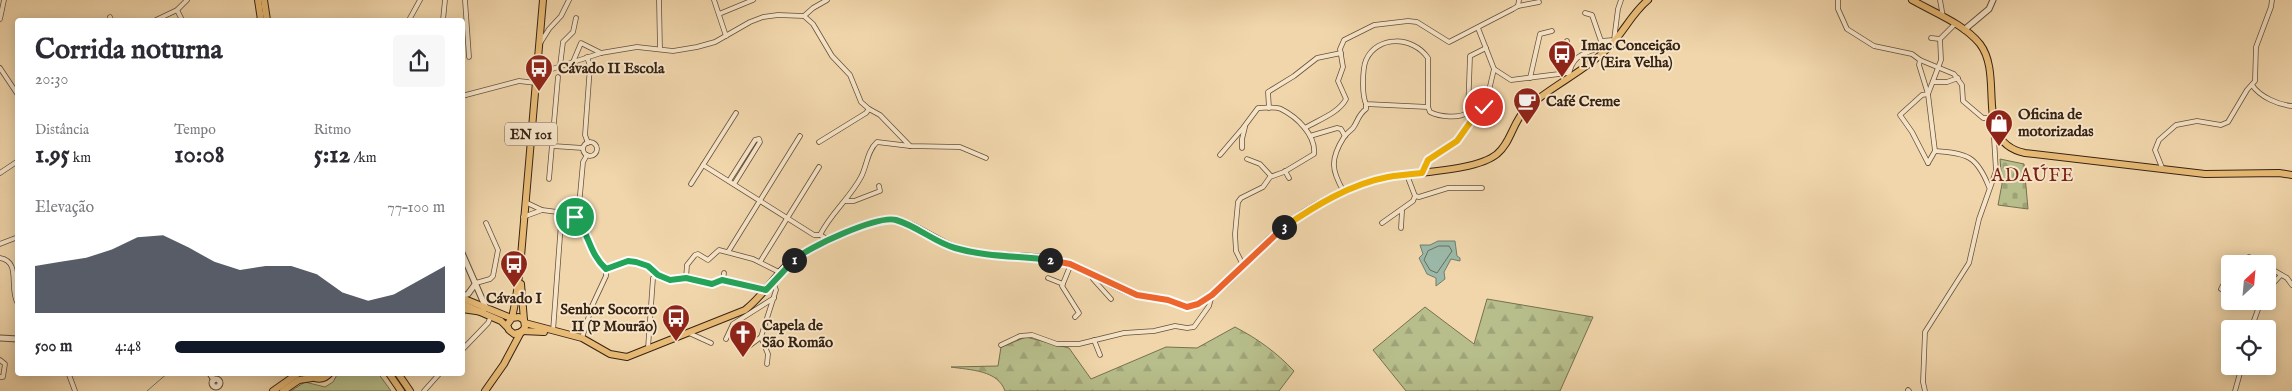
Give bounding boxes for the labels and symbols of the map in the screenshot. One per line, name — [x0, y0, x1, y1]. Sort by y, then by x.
place label: Imac Conceição IV (Eira Velha) — [1581, 36, 1680, 72]
bus stop icon: Imac Conceição IV (Eira Velha) — [1547, 39, 1577, 78]
bus stop icon: Cávado II Escola — [524, 53, 554, 92]
place label: Cávado II Escola — [558, 59, 665, 78]
pin — [1463, 86, 1505, 128]
cafe icon: Café Creme — [1512, 86, 1542, 125]
place label: Café Creme — [1546, 92, 1620, 111]
place label: Oficina de motorizadas — [2018, 105, 2094, 141]
shop icon: Oficina de motorizadas — [1984, 108, 2014, 147]
road number: EN 101 — [505, 122, 557, 146]
district label: ADAÚFE — [1991, 164, 2074, 188]
pin — [554, 196, 596, 238]
pin: 3 — [1272, 214, 1296, 240]
pin: 1 — [782, 248, 806, 272]
pin: 2 — [1038, 248, 1062, 272]
bus stop icon: Cávado I — [499, 249, 529, 288]
north arrow — [2221, 255, 2276, 310]
place label: Cávado I — [486, 289, 543, 308]
place label: Senhor Socorro II (P Mourão) — [560, 300, 657, 336]
bus stop icon: Senhor Socorro II (P Mourão) — [661, 303, 691, 342]
place label: Capela de São Romão — [762, 316, 833, 352]
church icon: Capela de São Romão — [728, 319, 758, 358]

